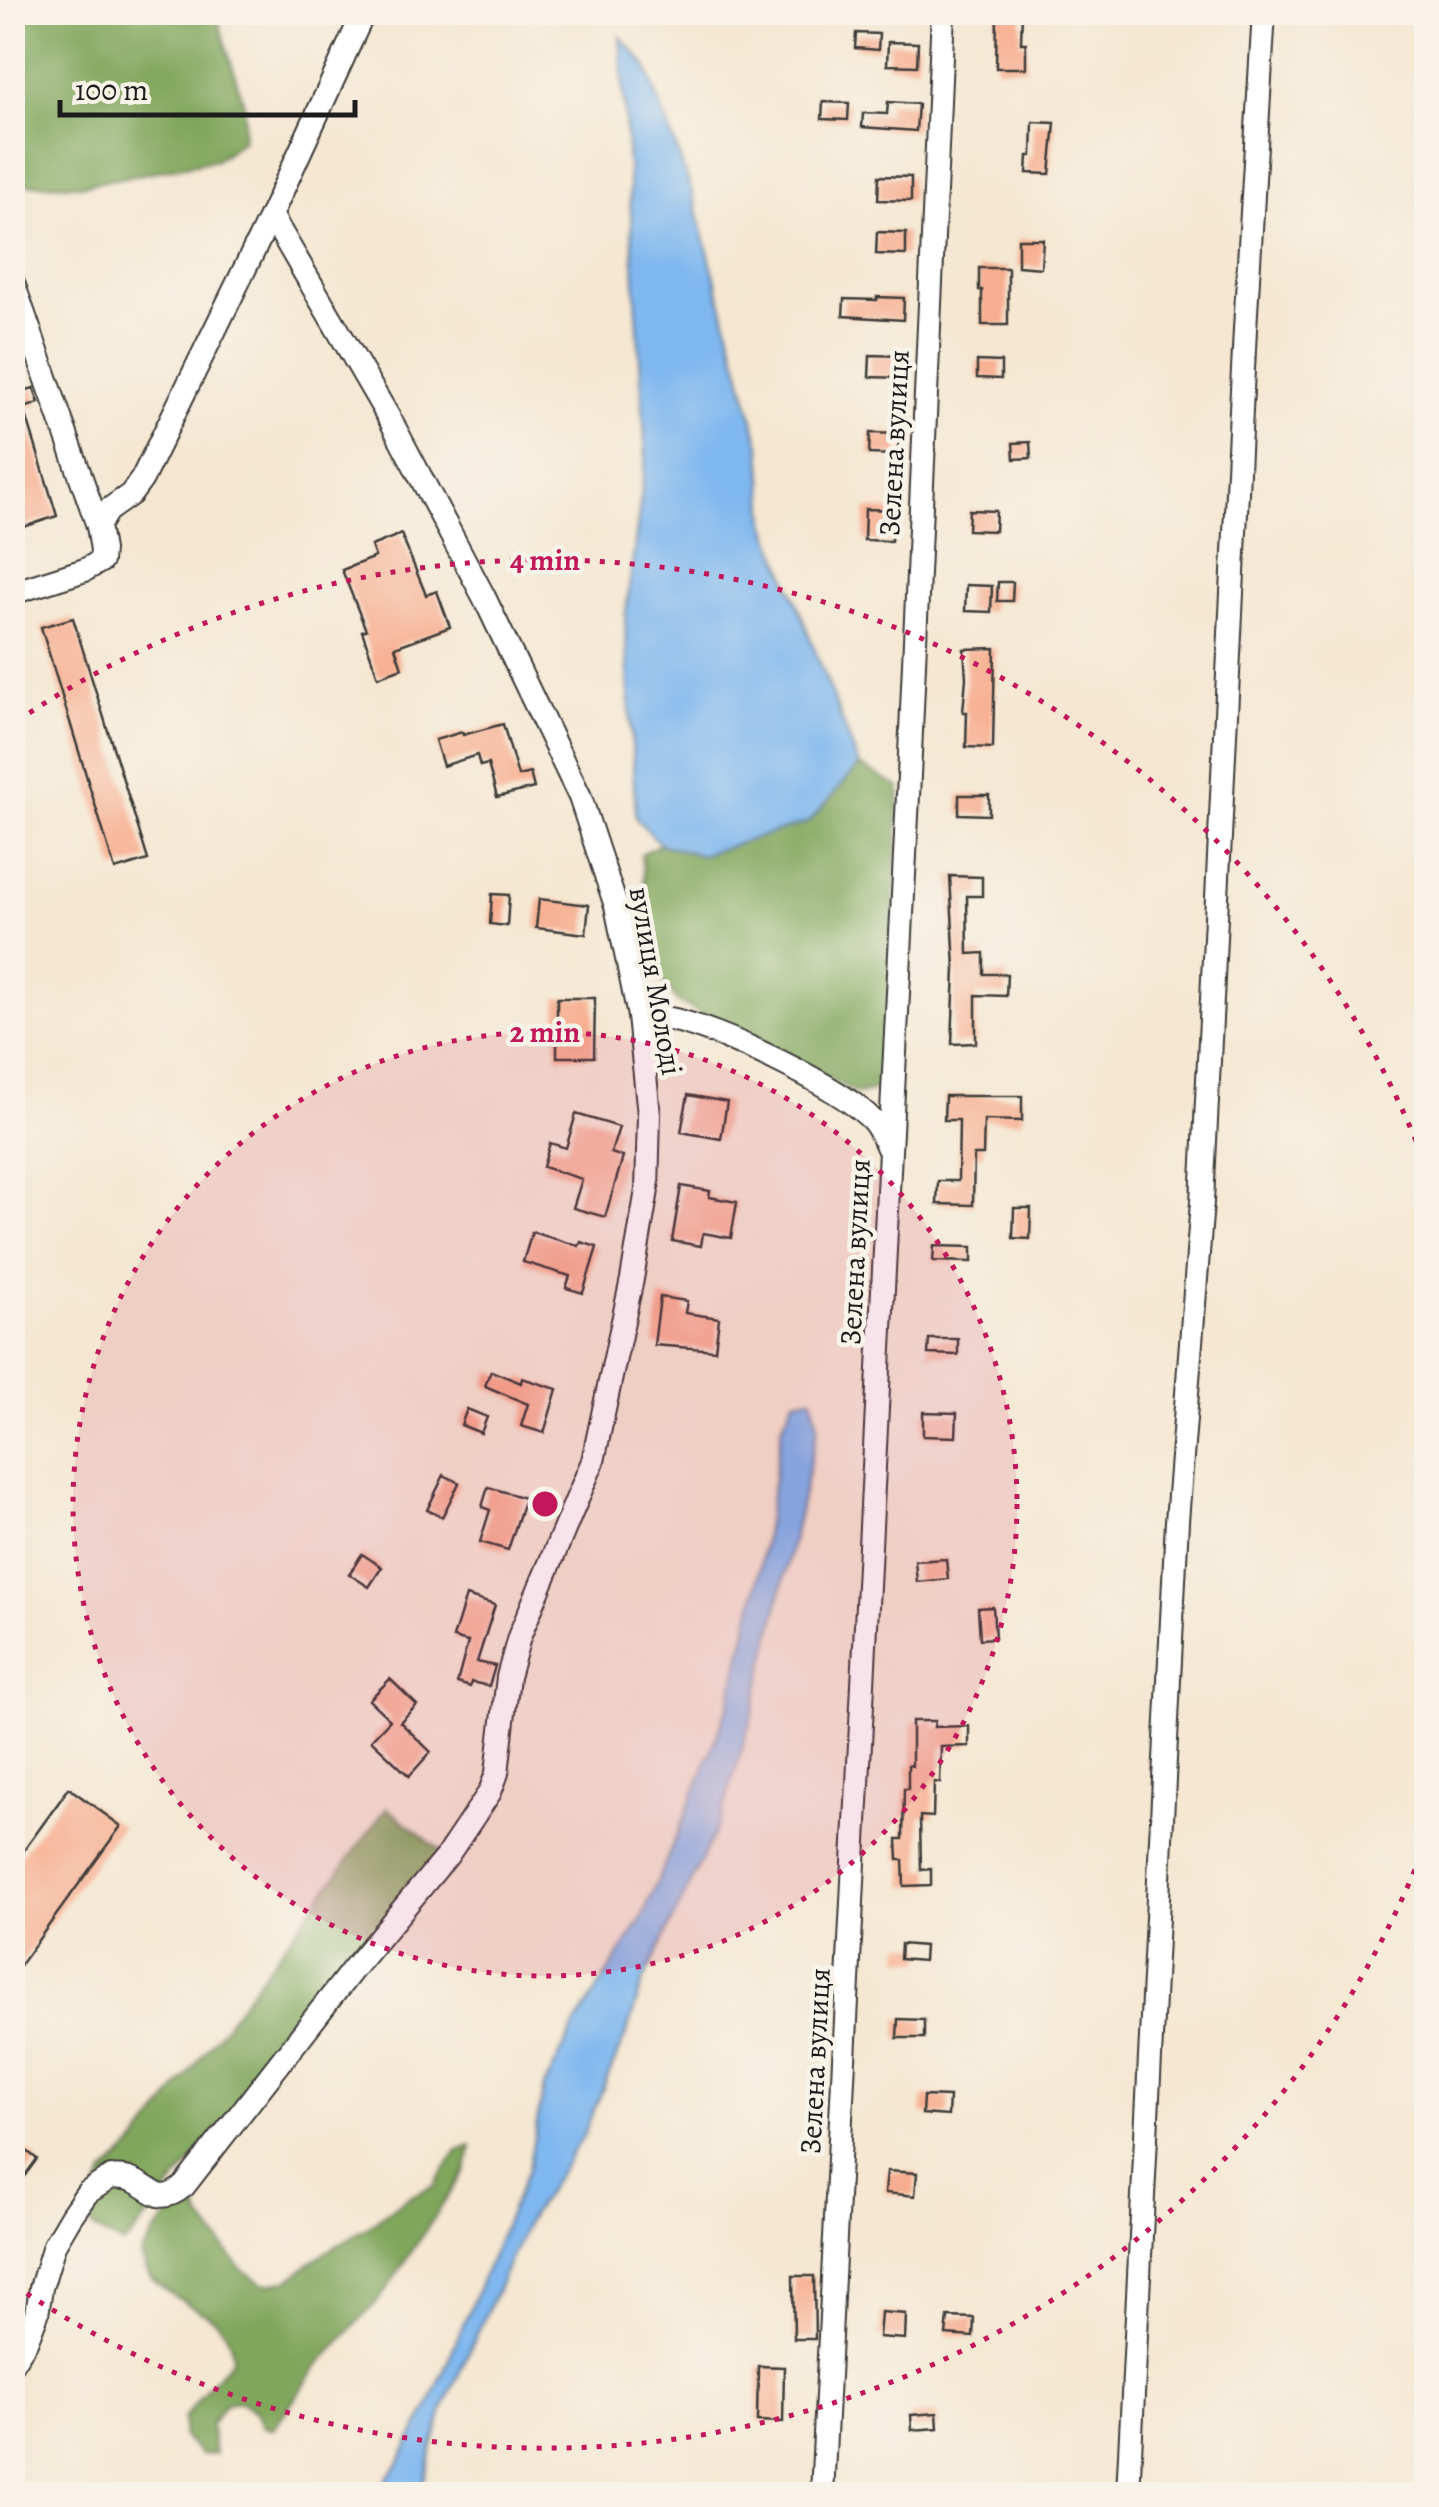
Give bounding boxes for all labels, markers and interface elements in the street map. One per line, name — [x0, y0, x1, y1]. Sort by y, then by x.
scale bar — [60, 55, 355, 117]
text: 100 m — [75, 70, 148, 110]
street label: Зелена вулиця — [869, 349, 919, 537]
text: 4 min — [510, 540, 580, 580]
street label: вулиця Молоді — [620, 884, 692, 1078]
text: 2 min — [510, 1012, 580, 1052]
street label: Зелена вулиця — [830, 1158, 880, 1346]
centre of rings — [527, 1486, 563, 1522]
street label: Зелена вулиця — [790, 1967, 840, 2155]

